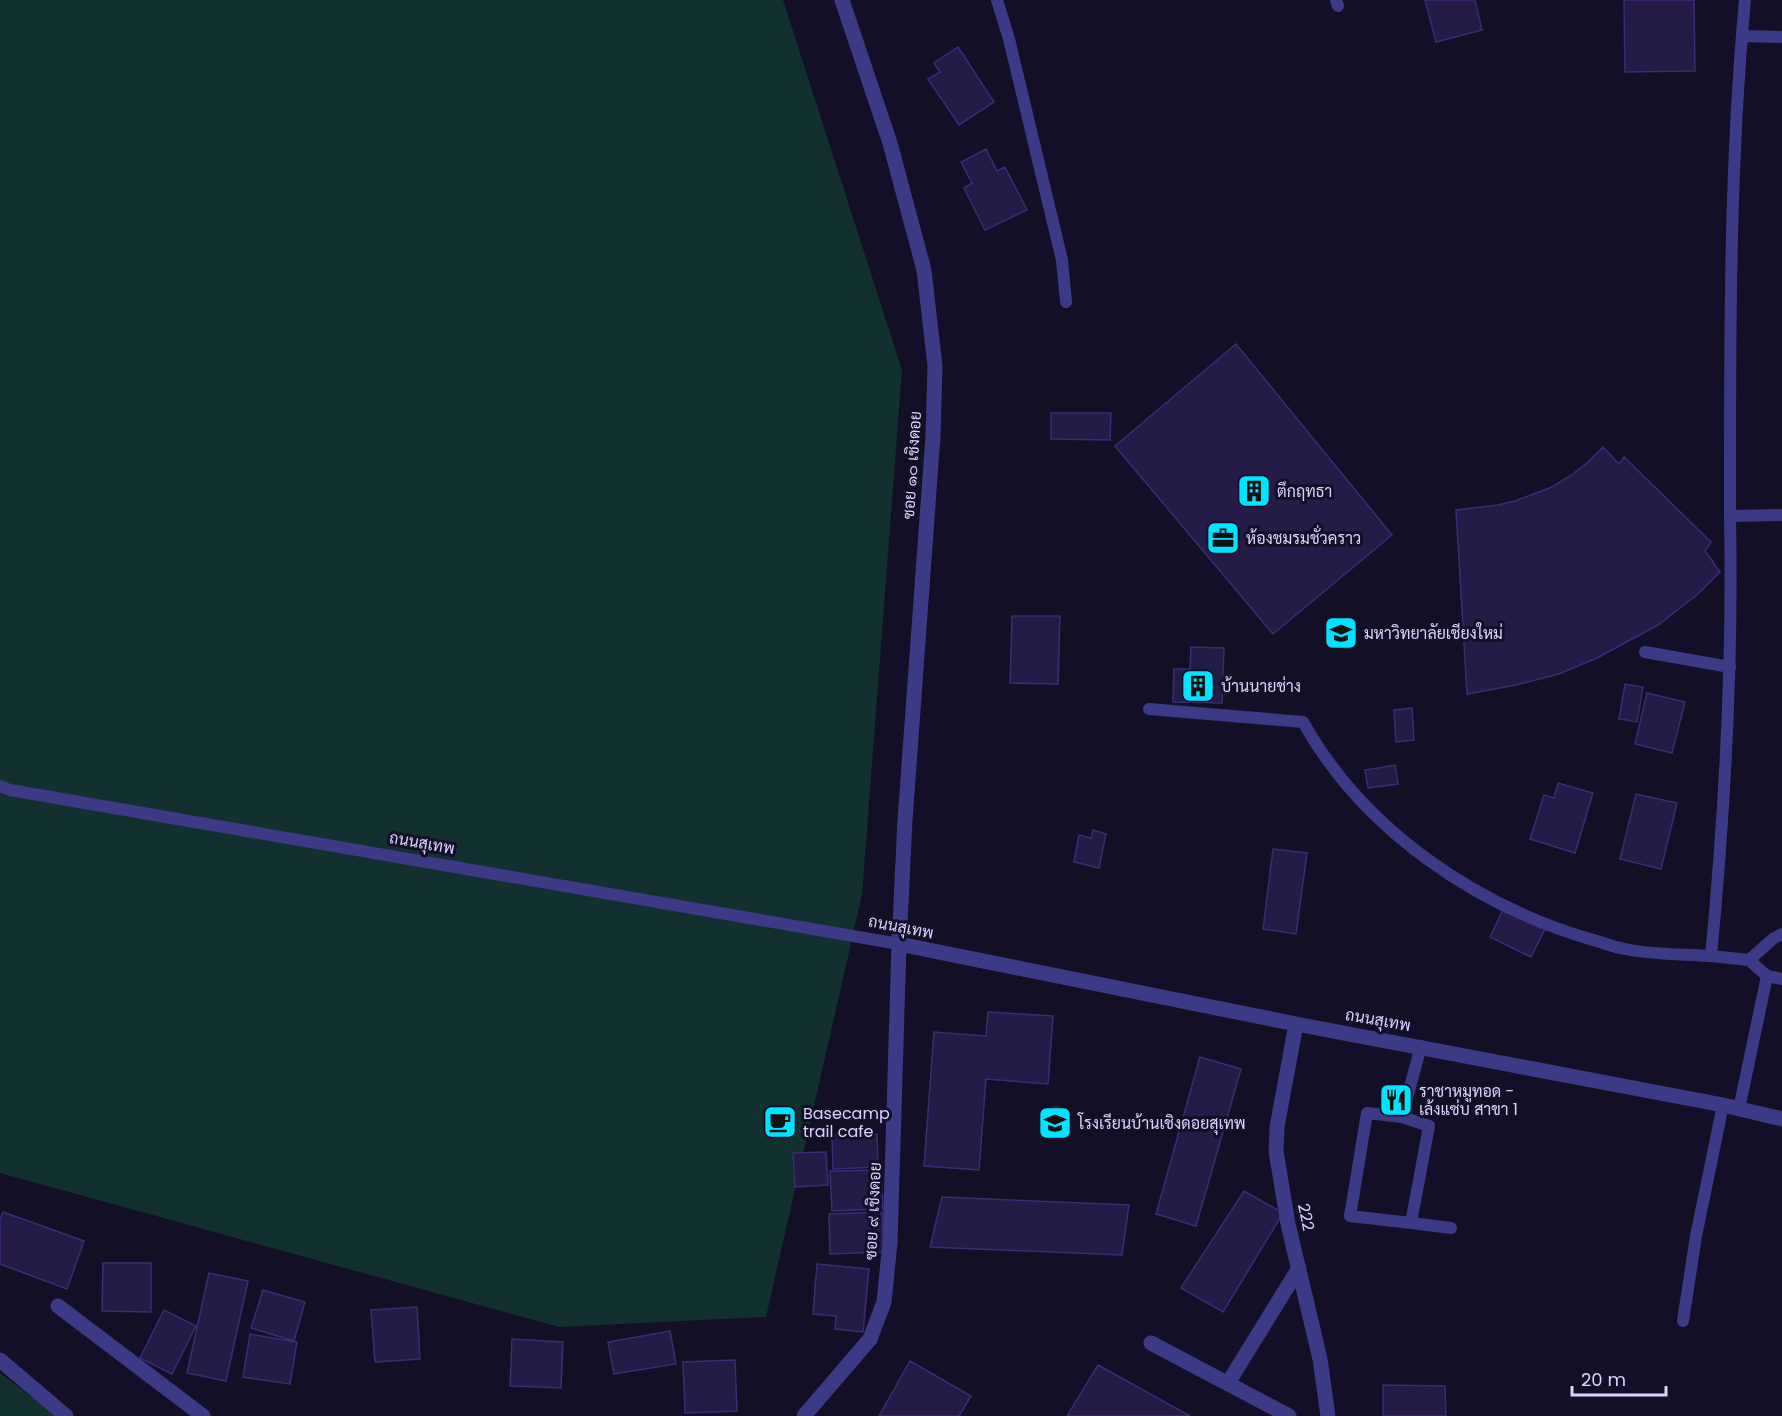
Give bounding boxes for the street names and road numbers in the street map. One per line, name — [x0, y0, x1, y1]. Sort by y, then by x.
street label: ซอย ๑๐ เชิงดอย — [897, 410, 927, 520]
street label: ถนนสุเทพ — [388, 826, 456, 860]
street label: ถนนสุเทพ — [866, 909, 936, 945]
street label: ถนนสุเทพ — [1344, 1003, 1412, 1037]
street label: ซอย ๙ เชิงดอย — [859, 1161, 887, 1261]
street label: 222 — [1292, 1201, 1320, 1233]

